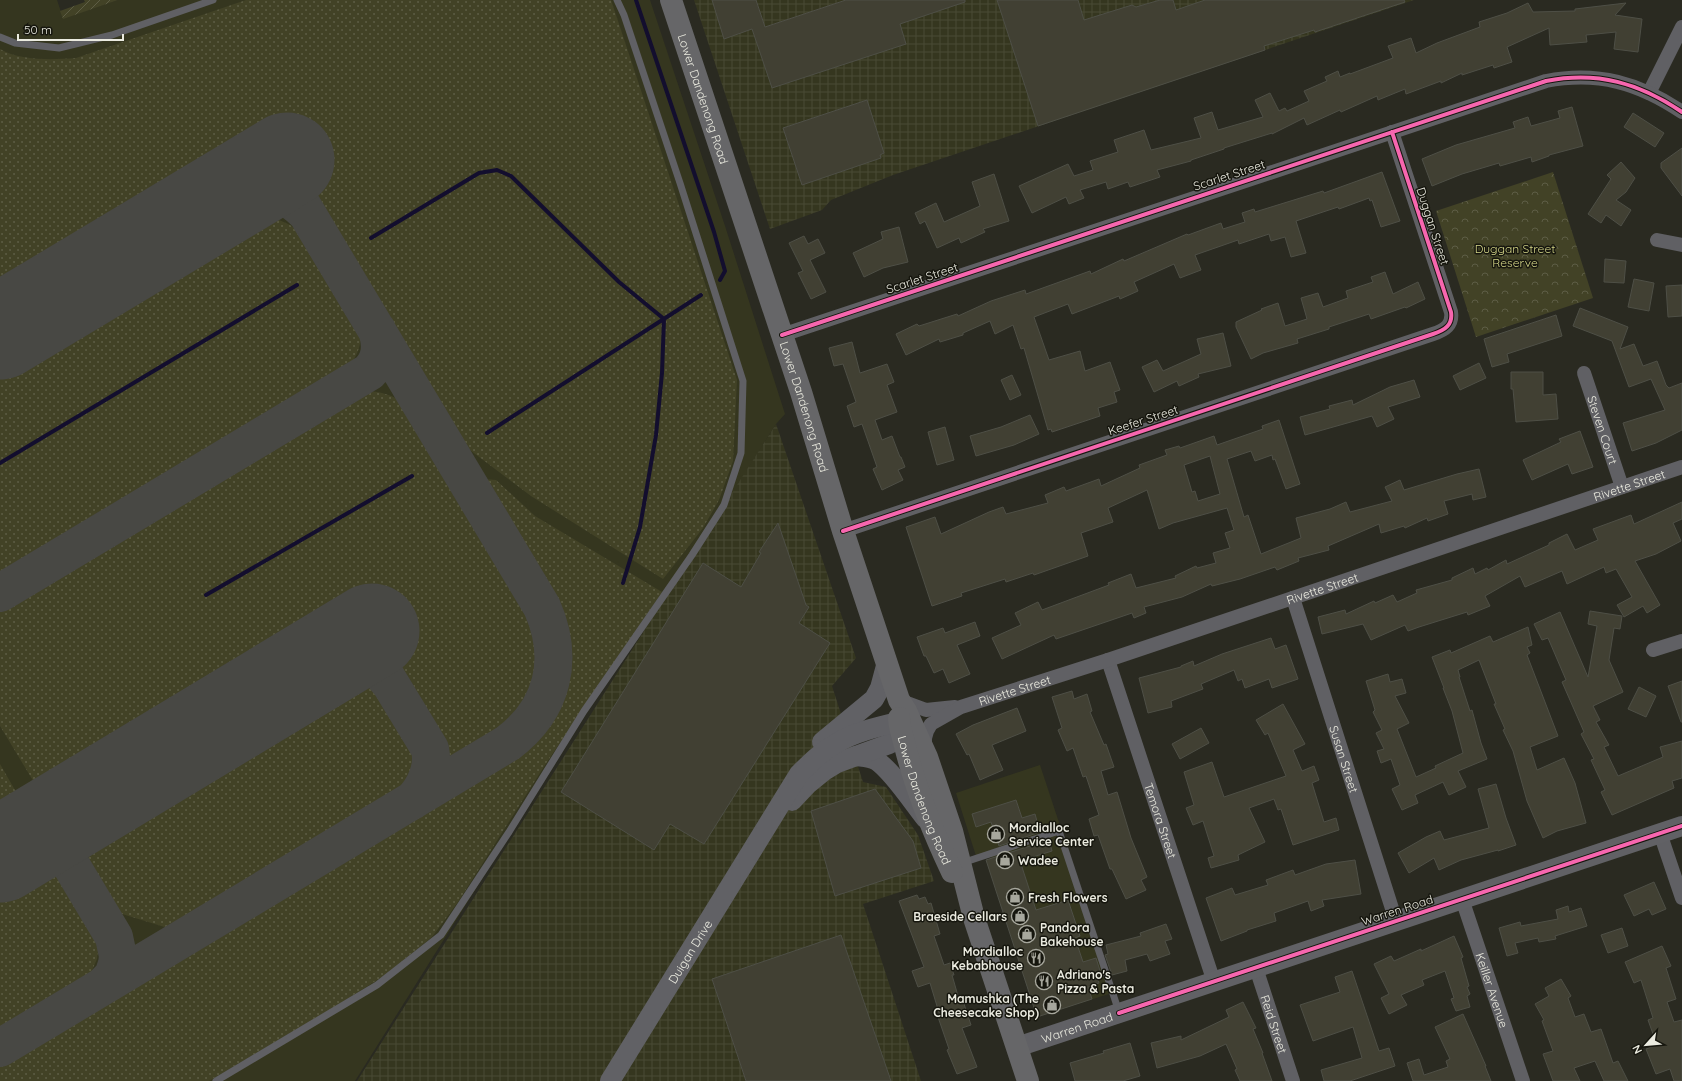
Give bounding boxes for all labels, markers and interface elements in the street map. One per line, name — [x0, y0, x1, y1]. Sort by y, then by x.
scale bar — [18, 16, 123, 42]
text: 50 m — [24, 22, 52, 37]
street label: Lower Dandenong Road — [675, 32, 732, 166]
street label: Scarlet Street — [1191, 156, 1267, 194]
street label: Duggan Street — [1413, 185, 1453, 267]
park label: Duggan Street Reserve — [1475, 241, 1555, 270]
street label: Scarlet Street — [884, 259, 960, 297]
street label: Lower Dandenong Road — [777, 339, 832, 474]
street label: Steven Court — [1585, 394, 1621, 466]
street label: Keefer Street — [1106, 402, 1180, 438]
street label: Rivette Street — [1591, 466, 1667, 504]
street label: Rivette Street — [1284, 569, 1360, 607]
street label: Rivette Street — [977, 671, 1052, 708]
street label: Susan Street — [1327, 724, 1362, 794]
street label: Lower Dandenong Road — [895, 734, 955, 867]
street label: Temora Street — [1141, 781, 1180, 860]
place label: Mordialloc Service Center — [1009, 820, 1094, 849]
shop icon: Mordialloc Service Center — [986, 824, 1006, 844]
shop icon: Wadee — [995, 850, 1015, 870]
place label: Wadee — [1018, 853, 1058, 868]
shop icon: Fresh Flowers — [1005, 887, 1025, 907]
place label: Fresh Flowers — [1028, 890, 1108, 905]
street label: Warren Road — [1359, 891, 1435, 929]
shop icon: Braeside Cellars — [1010, 906, 1030, 926]
place label: Braeside Cellars — [913, 909, 1007, 924]
street label: Duigan Drive — [664, 917, 715, 986]
place label: Pandora Bakehouse — [1040, 920, 1103, 949]
shop icon: Pandora Bakehouse — [1017, 924, 1037, 944]
place label: Mordialloc Kebabhouse — [951, 944, 1023, 973]
restaurant icon: Mordialloc Kebabhouse — [1026, 948, 1046, 968]
street label: Keiller Avenue — [1473, 950, 1512, 1030]
place label: Adriano's Pizza & Pasta — [1057, 967, 1134, 996]
restaurant icon: Adriano's Pizza & Pasta — [1034, 971, 1054, 991]
place label: Mamushka (The Cheesecake Shop) — [933, 991, 1039, 1020]
street label: Reid Street — [1258, 993, 1291, 1055]
shop icon: Mamushka (The Cheesecake Shop) — [1042, 995, 1062, 1015]
street label: Warren Road — [1039, 1008, 1115, 1046]
north arrow — [1626, 1025, 1666, 1065]
text: N — [1629, 1043, 1645, 1056]

